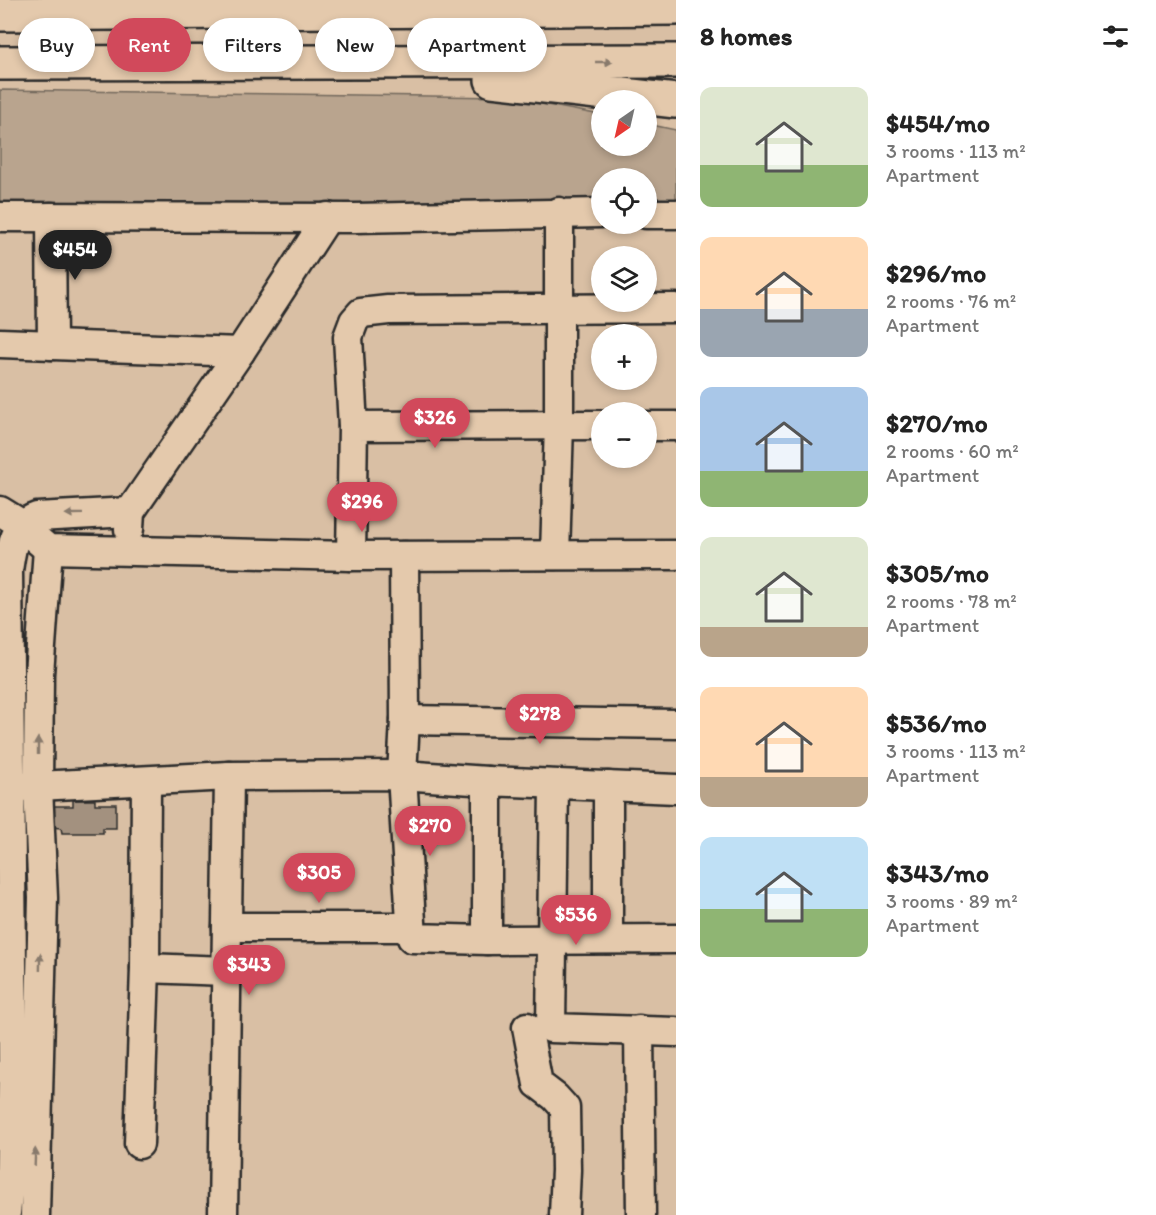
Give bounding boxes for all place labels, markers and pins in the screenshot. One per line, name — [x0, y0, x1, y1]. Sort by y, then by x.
pin: $454 — [39, 230, 111, 281]
pin: $326 — [399, 398, 471, 449]
pin: $296 — [326, 482, 398, 533]
pin: $278 — [504, 694, 576, 745]
pin: $270 — [394, 806, 466, 857]
pin: $305 — [283, 853, 355, 904]
pin: $536 — [540, 895, 612, 946]
pin: $343 — [213, 945, 285, 996]

